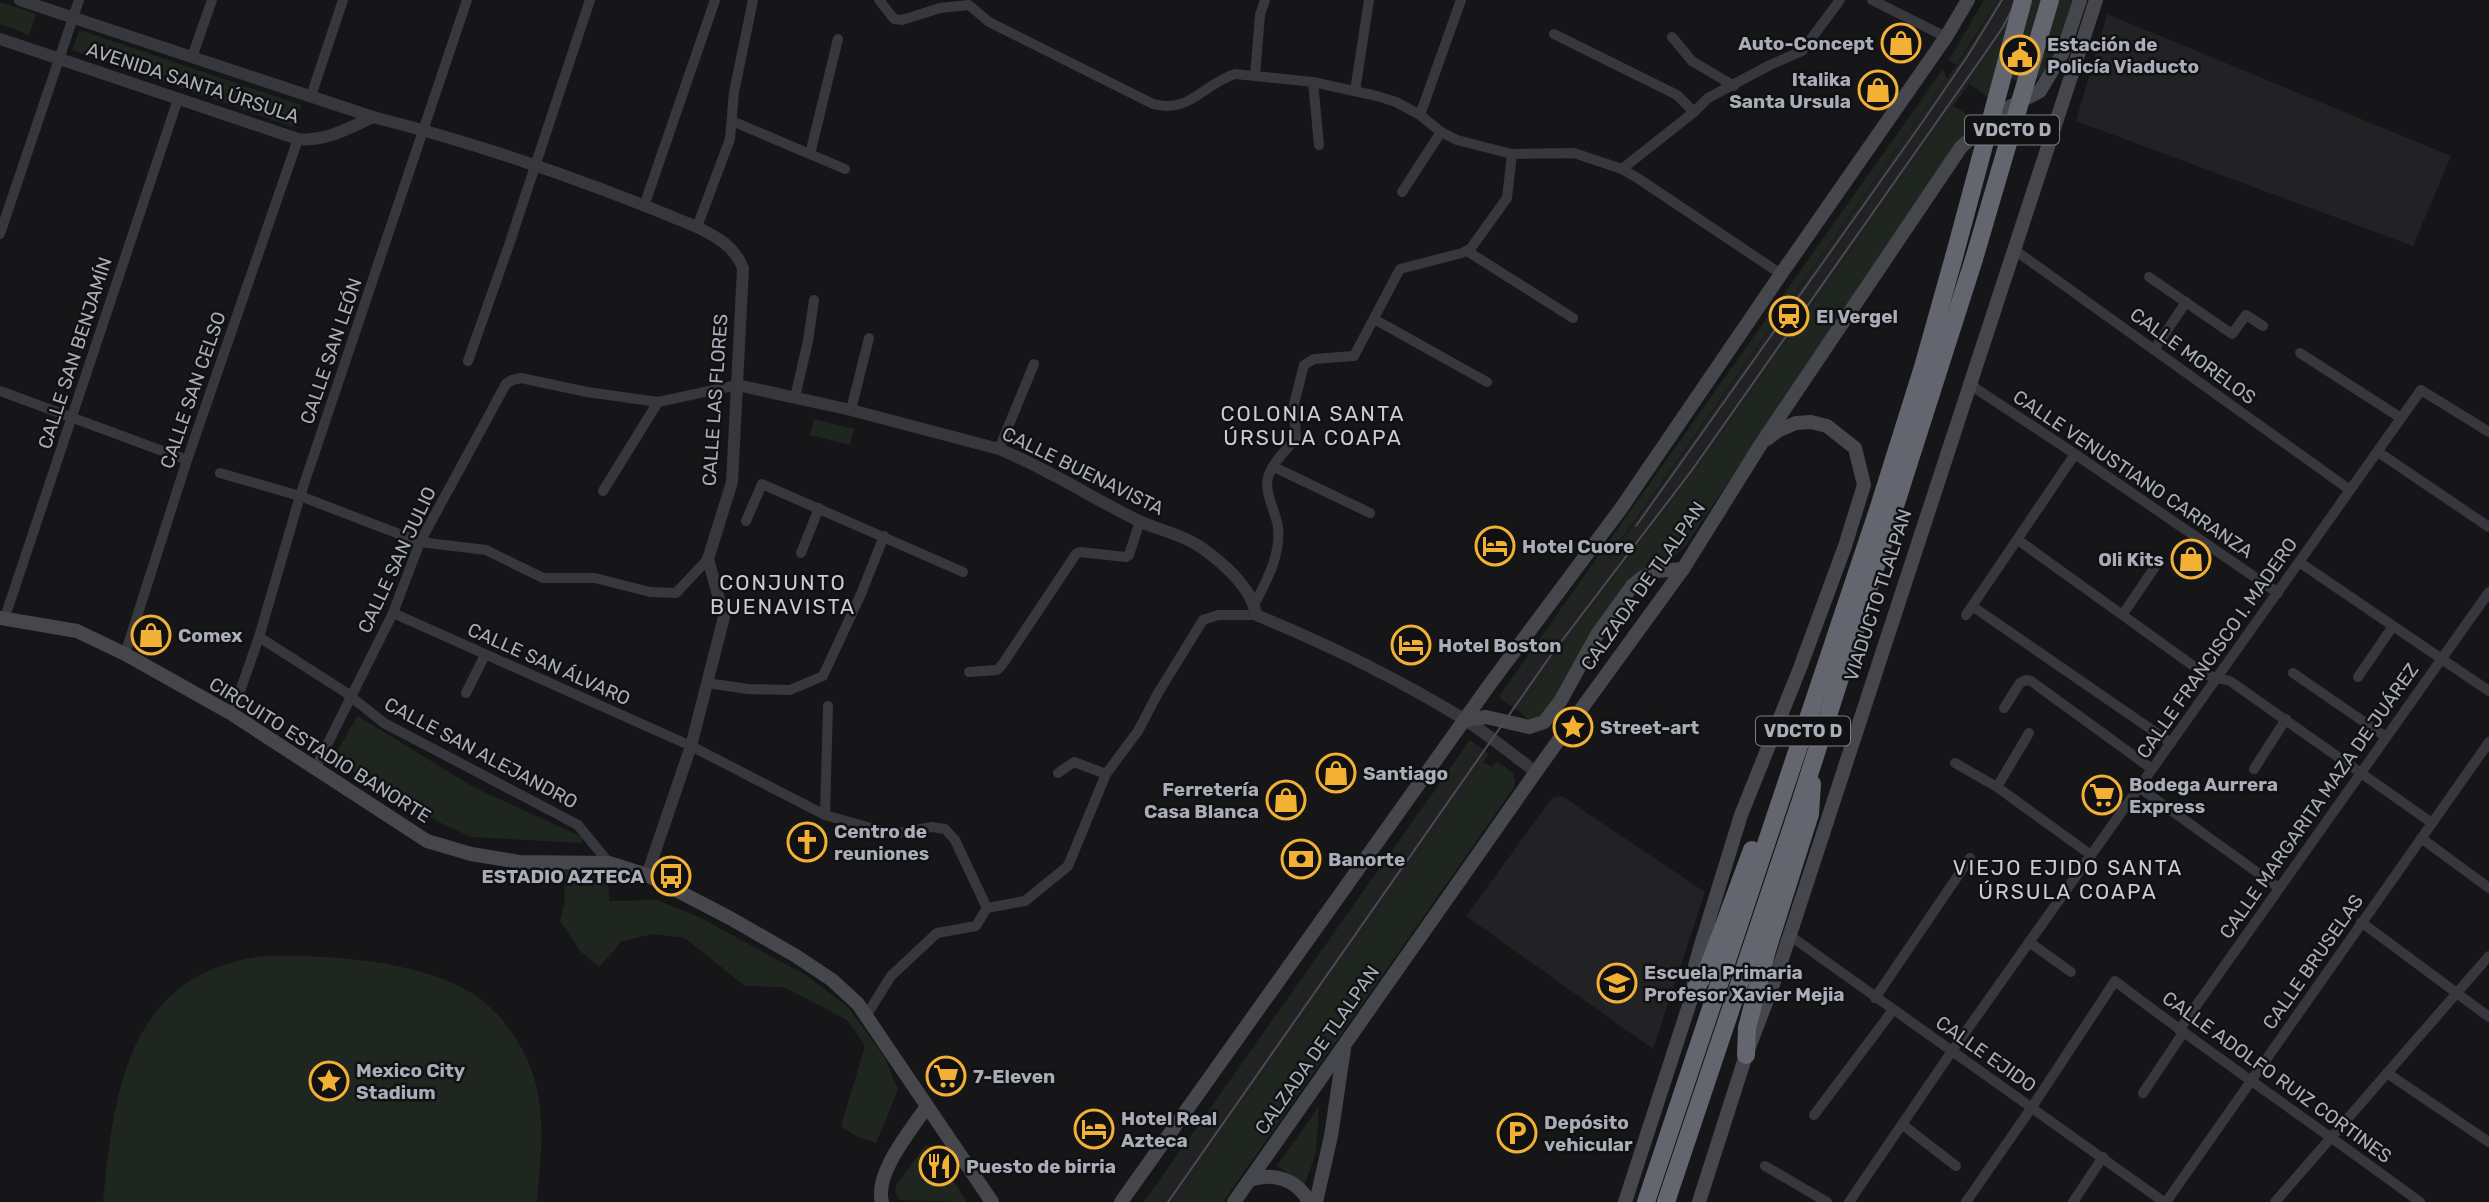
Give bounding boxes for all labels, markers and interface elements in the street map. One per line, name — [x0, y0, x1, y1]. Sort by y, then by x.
shop icon: Auto-Concept — [1880, 22, 1922, 64]
place label: Auto-Concept — [1738, 32, 1874, 55]
place label: Estación de Policía Viaducto — [2047, 33, 2199, 78]
public building icon: Estación de Policía Viaducto — [1999, 34, 2041, 76]
street label: AVENIDA SANTA ÚRSULA — [84, 38, 302, 128]
place label: Italika Santa Ursula — [1729, 68, 1851, 113]
shop icon: Italika Santa Ursula — [1857, 69, 1899, 111]
road number: VDCTO D — [1965, 116, 2059, 145]
street label: CALLE SAN BENJAMÍN — [33, 254, 117, 452]
street label: CALLE SAN LEÓN — [295, 275, 367, 427]
station icon: El Vergel — [1768, 295, 1810, 337]
street label: CALLE MORELOS — [2126, 303, 2260, 409]
place label: El Vergel — [1816, 305, 1898, 328]
street label: CALLE SAN CELSO — [155, 308, 231, 472]
street label: CALLE LAS FLORES — [698, 313, 732, 487]
street label: CALLE VENUSTIANO CARRANZA — [2009, 385, 2257, 563]
district label: COLONIA SANTA ÚRSULA COAPA — [1220, 401, 1406, 450]
street label: CALLE BUENAVISTA — [998, 422, 1168, 520]
street label: CALLE SAN JULIO — [353, 483, 441, 637]
street label: CALZADA DE TLALPAN — [1576, 497, 1710, 675]
street label: VIADUCTO TLALPAN — [1839, 506, 1917, 684]
hotel icon: Hotel Cuore — [1474, 525, 1516, 567]
street label: CALLE FRANCISCO I. MADERO — [2132, 533, 2302, 763]
place label: Hotel Cuore — [1522, 535, 1634, 558]
shop icon: Oli Kits — [2170, 538, 2212, 580]
place label: Oli Kits — [2098, 548, 2164, 571]
district label: CONJUNTO BUENAVISTA — [710, 570, 856, 619]
shop icon: Comex — [130, 614, 172, 656]
street label: CALLE SAN ÁLVARO — [464, 618, 634, 710]
place label: Comex — [178, 624, 242, 647]
hotel icon: Hotel Boston — [1390, 624, 1432, 666]
place label: Hotel Boston — [1438, 634, 1562, 657]
street label: CALLE MARGARITA MAZA DE JUÁREZ — [2215, 659, 2423, 943]
street label: CIRCUITO ESTADIO BANORTE — [205, 672, 435, 828]
street label: CALLE SAN ALEJANDRO — [380, 692, 582, 814]
place icon: Street-art — [1552, 706, 1594, 748]
place label: Street-art — [1600, 716, 1699, 739]
road number: VDCTO D — [1756, 716, 1850, 746]
shop icon: Santiago — [1315, 752, 1357, 794]
place label: Santiago — [1363, 762, 1448, 785]
place label: Bodega Aurrera Express — [2129, 773, 2278, 818]
supermarket icon: Bodega Aurrera Express — [2081, 774, 2123, 816]
place label: Ferretería Casa Blanca — [1144, 778, 1259, 823]
shop icon: Ferretería Casa Blanca — [1265, 779, 1307, 821]
place label: Centro de reuniones — [834, 820, 929, 865]
church icon: Centro de reuniones — [786, 821, 828, 863]
bank icon: Banorte — [1280, 838, 1322, 880]
place label: Banorte — [1328, 848, 1405, 871]
bus stop icon: ESTADIO AZTECA — [650, 855, 692, 897]
district label: VIEJO EJIDO SANTA ÚRSULA COAPA — [1953, 855, 2183, 904]
place label: ESTADIO AZTECA — [482, 865, 644, 888]
street label: CALLE BRUSELAS — [2258, 890, 2368, 1034]
street label: CALZADA DE TLALPAN — [1250, 961, 1384, 1139]
place label: Escuela Primaria Profesor Xavier Mejia — [1644, 961, 1845, 1006]
school or university icon: Escuela Primaria Profesor Xavier Mejia — [1596, 962, 1638, 1004]
street label: CALLE ADOLFO RUIZ CORTINES — [2158, 986, 2396, 1168]
street label: CALLE EJIDO — [1931, 1011, 2041, 1097]
supermarket icon: 7-Eleven — [925, 1055, 967, 1097]
place label: Mexico City Stadium — [356, 1059, 466, 1104]
place icon: Mexico City Stadium — [308, 1060, 350, 1102]
place label: 7-Eleven — [973, 1065, 1055, 1088]
place label: Hotel Real Azteca — [1121, 1107, 1217, 1152]
hotel icon: Hotel Real Azteca — [1073, 1108, 1115, 1150]
place label: Depósito vehicular — [1544, 1111, 1633, 1156]
parking icon: Depósito vehicular — [1496, 1112, 1538, 1154]
restaurant icon: Puesto de birria — [918, 1145, 960, 1187]
place label: Puesto de birria — [966, 1155, 1116, 1178]

